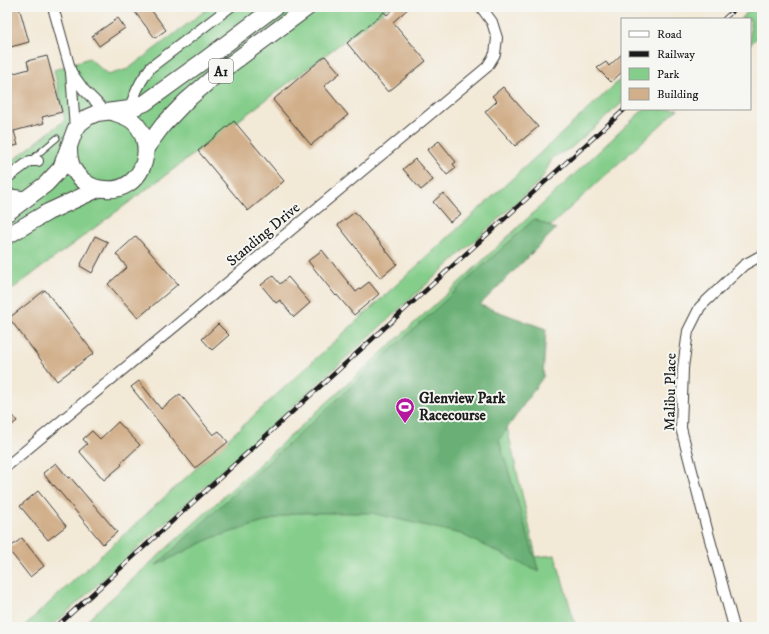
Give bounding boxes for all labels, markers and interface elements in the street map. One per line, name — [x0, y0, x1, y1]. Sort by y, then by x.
legend — [621, 18, 751, 110]
text: Road — [657, 27, 682, 42]
text: Railway — [657, 47, 695, 62]
road number: A1 — [209, 59, 233, 83]
text: Park — [657, 67, 679, 82]
text: Building — [657, 87, 698, 102]
street label: Standing Drive — [223, 198, 304, 271]
street label: Malibu Place — [660, 353, 681, 431]
place label: Glenview Park Racecourse — [419, 389, 506, 425]
sports icon: Glenview Park Racecourse — [394, 396, 416, 424]

